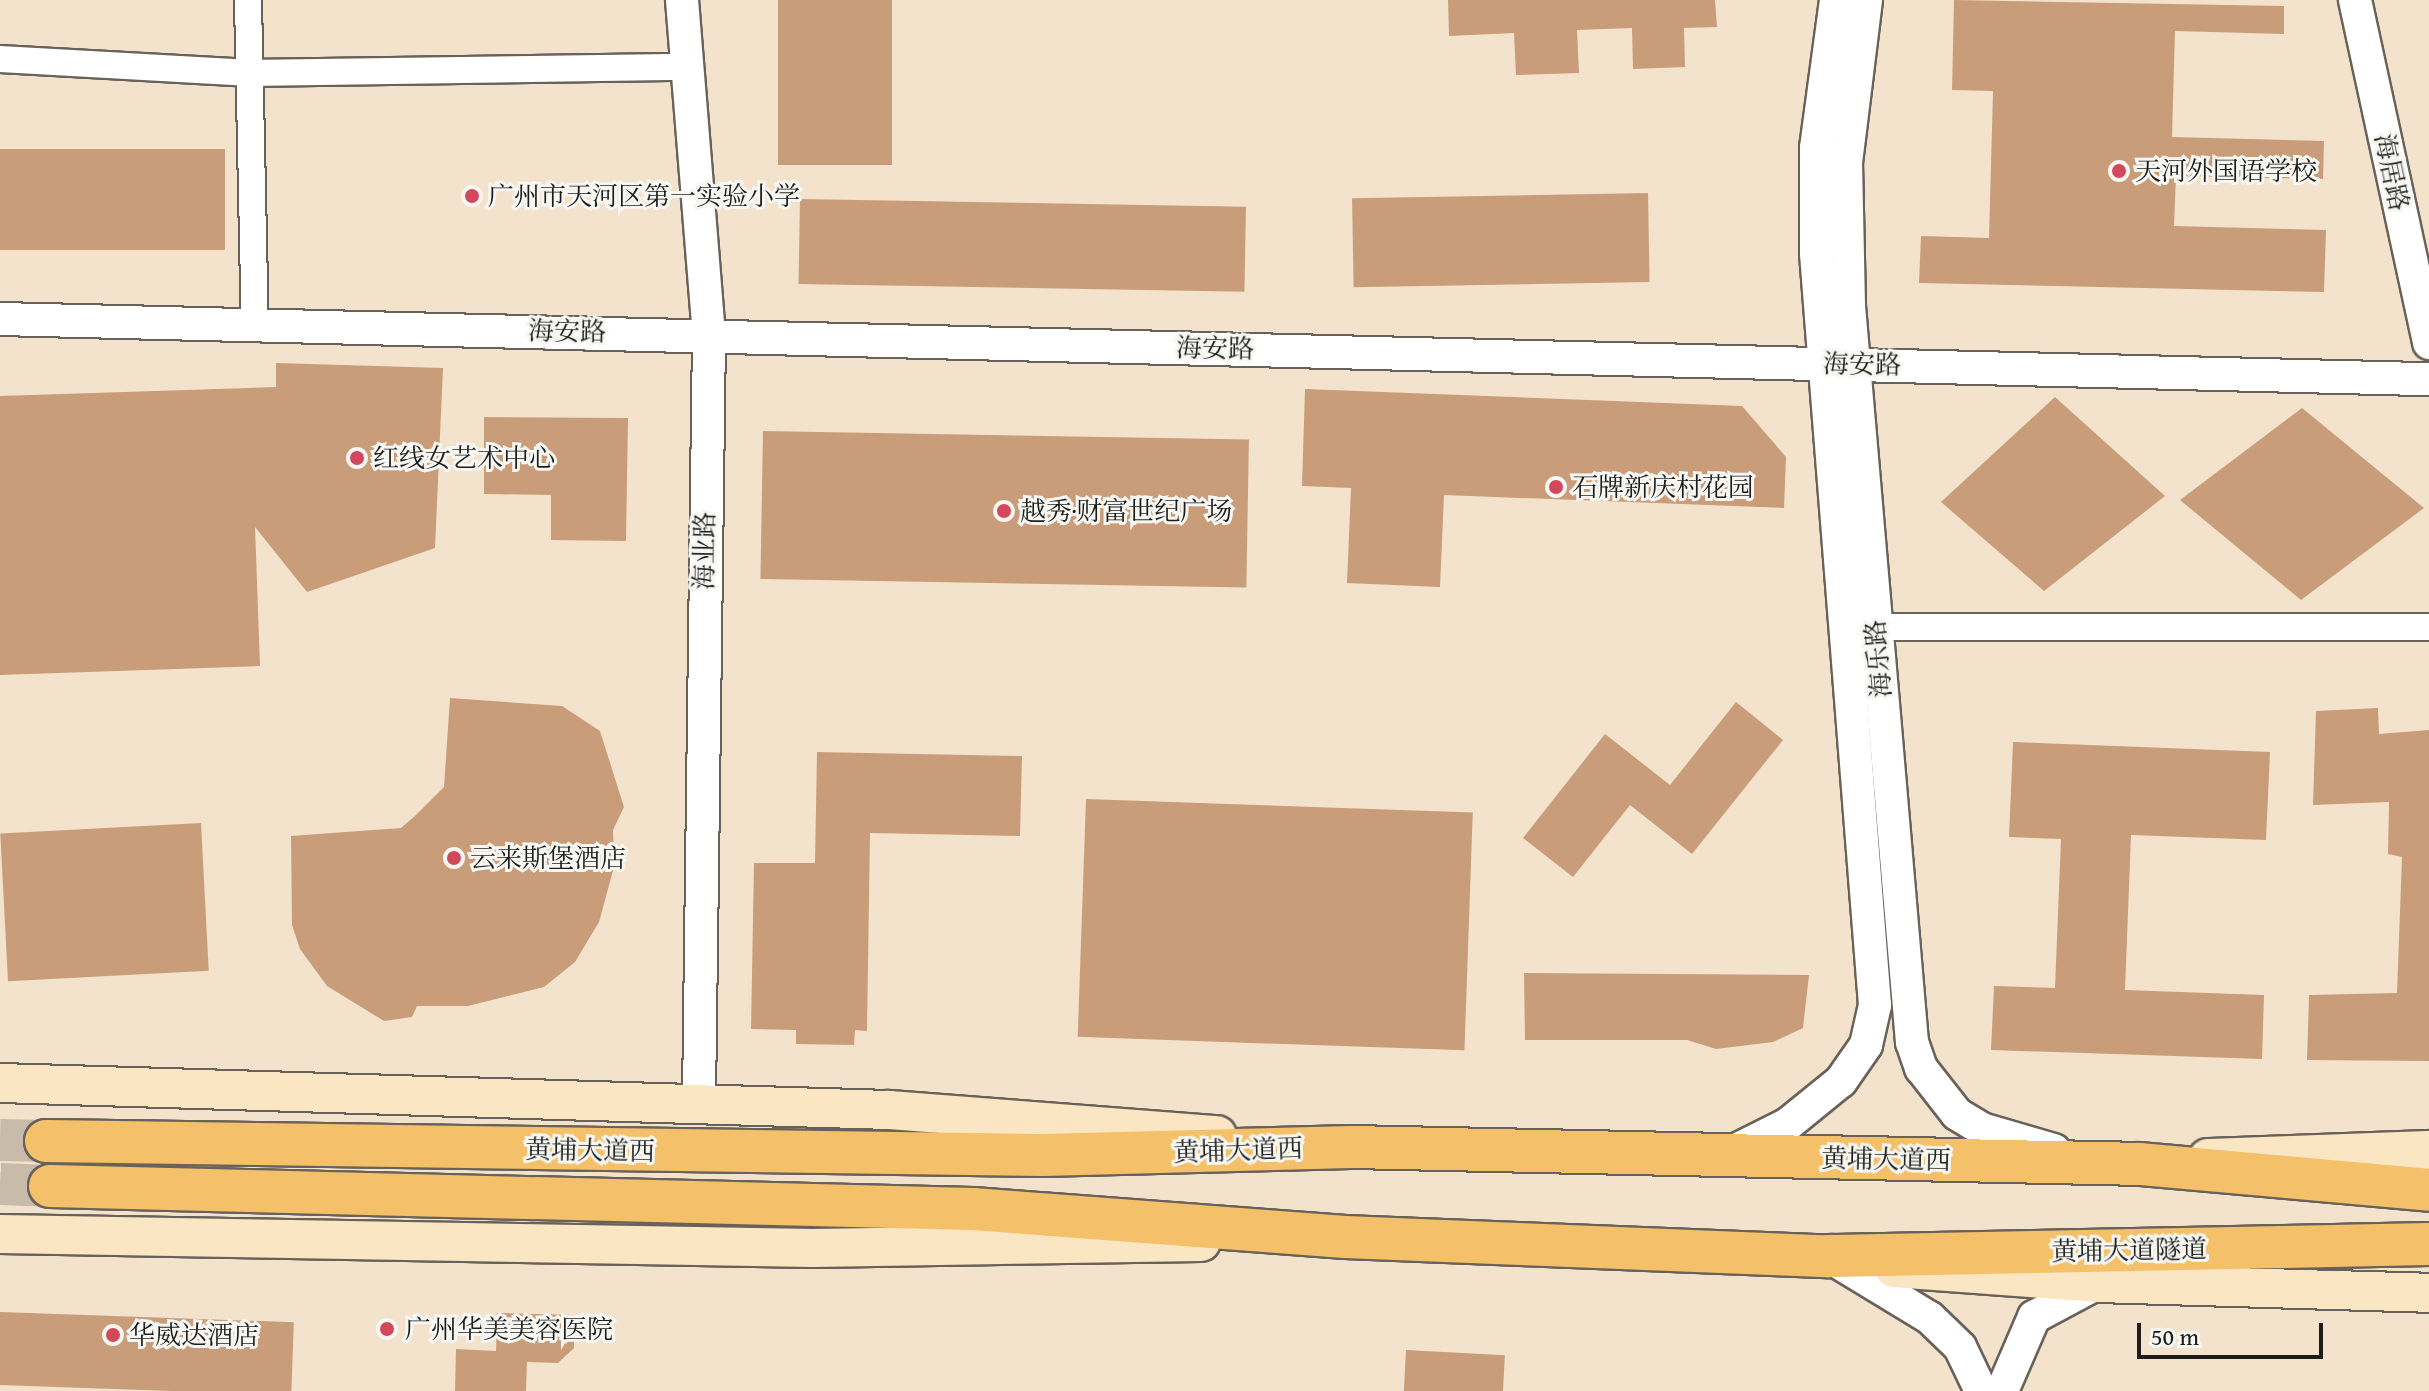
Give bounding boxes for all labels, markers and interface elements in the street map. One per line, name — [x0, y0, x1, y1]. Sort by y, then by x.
street label: 海居路 — [2369, 131, 2415, 213]
place label: 天河外国语学校 — [2135, 155, 2317, 187]
marker: 天河外国语学校 — [2110, 162, 2128, 180]
place label: 广州市天河区第一实验小学 — [488, 180, 800, 212]
marker: 广州市天河区第一实验小学 — [463, 187, 481, 205]
street label: 海安路 — [528, 315, 606, 347]
street label: 海安路 — [1176, 332, 1254, 364]
street label: 海安路 — [1823, 348, 1901, 380]
place label: 红线女艺术中心 — [373, 442, 555, 474]
marker: 红线女艺术中心 — [348, 449, 366, 467]
place label: 石牌新庆村花园 — [1572, 471, 1754, 503]
marker: 石牌新庆村花园 — [1547, 478, 1565, 496]
place label: 越秀·财富世纪广场 — [1020, 495, 1232, 527]
marker: 越秀·财富世纪广场 — [995, 502, 1013, 520]
street label: 海业路 — [688, 512, 720, 590]
street label: 海乐路 — [1859, 619, 1897, 699]
place label: 云来斯堡酒店 — [470, 842, 626, 874]
marker: 云来斯堡酒店 — [445, 849, 463, 867]
street label: 黄埔大道西 — [1172, 1132, 1304, 1168]
street label: 黄埔大道西 — [525, 1133, 655, 1167]
street label: 黄埔大道西 — [1821, 1142, 1951, 1176]
street label: 黄埔大道隧道 — [2051, 1233, 2207, 1267]
scale bar — [2141, 1307, 2327, 1357]
place label: 广州华美美容医院 — [405, 1313, 613, 1345]
marker: 广州华美美容医院 — [376, 1318, 398, 1340]
place label: 华威达酒店 — [129, 1319, 259, 1351]
text: 50 m — [2151, 1319, 2199, 1354]
marker: 华威达酒店 — [104, 1326, 122, 1344]

